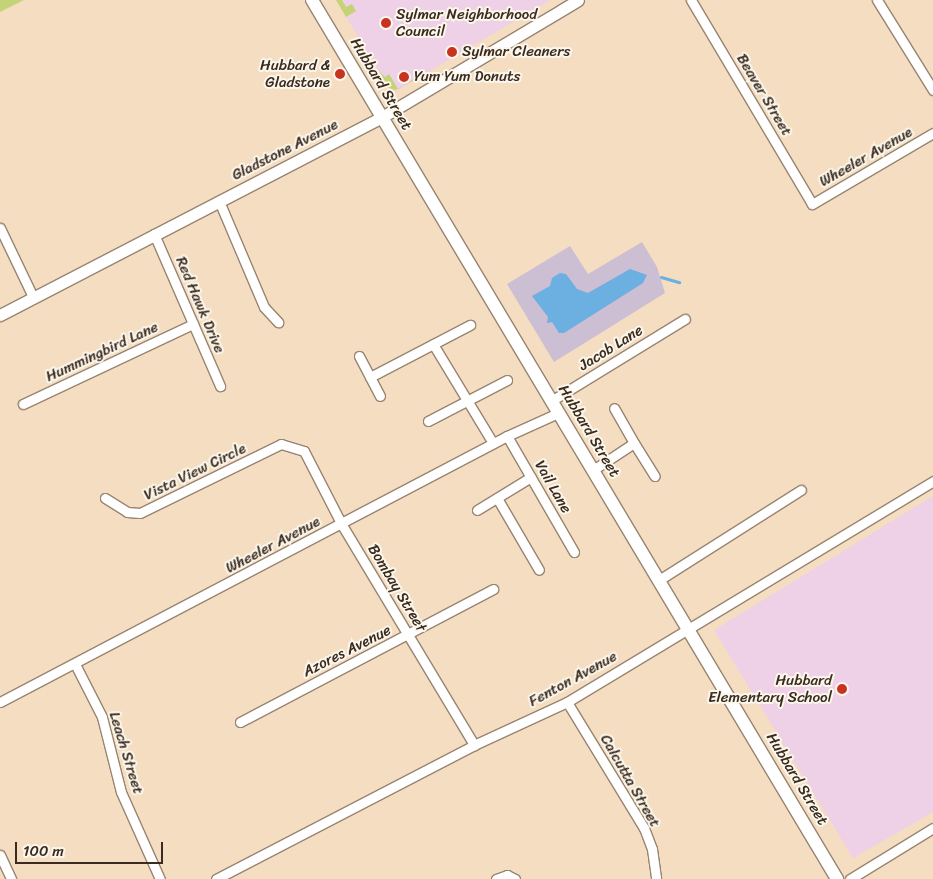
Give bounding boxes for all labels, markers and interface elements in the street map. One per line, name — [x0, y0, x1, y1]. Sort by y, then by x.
place label: Sylmar Neighborhood Council — [396, 5, 537, 40]
marker: Sylmar Neighborhood Council — [380, 17, 392, 29]
street label: Hubbard Street — [347, 35, 415, 133]
place label: Sylmar Cleaners — [462, 43, 570, 61]
marker: Sylmar Cleaners — [446, 46, 458, 58]
street label: Beaver Street — [732, 51, 796, 139]
place label: Hubbard & Gladstone — [260, 56, 330, 91]
marker: Hubbard & Gladstone — [334, 68, 346, 80]
place label: Yum Yum Donuts — [414, 68, 520, 86]
marker: Yum Yum Donuts — [398, 71, 410, 83]
street label: Gladstone Avenue — [229, 116, 341, 184]
street label: Wheeler Avenue — [816, 123, 916, 191]
street label: Red Hawk Drive — [172, 254, 228, 356]
street label: Hummingbird Lane — [43, 318, 161, 386]
street label: Jacob Lane — [576, 321, 646, 375]
street label: Hubbard Street — [555, 382, 623, 480]
street label: Vista View Circle — [141, 439, 249, 505]
street label: Vail Lane — [531, 457, 575, 517]
street label: Wheeler Avenue — [223, 513, 323, 577]
street label: Bombay Street — [364, 541, 430, 635]
street label: Azores Avenue — [300, 621, 394, 681]
street label: Fenton Avenue — [526, 647, 620, 711]
place label: Hubbard Elementary School — [708, 671, 832, 706]
marker: Hubbard Elementary School — [836, 683, 848, 695]
street label: Leach Street — [105, 710, 147, 796]
street label: Hubbard Street — [763, 730, 831, 828]
street label: Calcutta Street — [596, 731, 664, 831]
scale bar — [18, 832, 165, 864]
text: 100 m — [23, 838, 64, 864]

